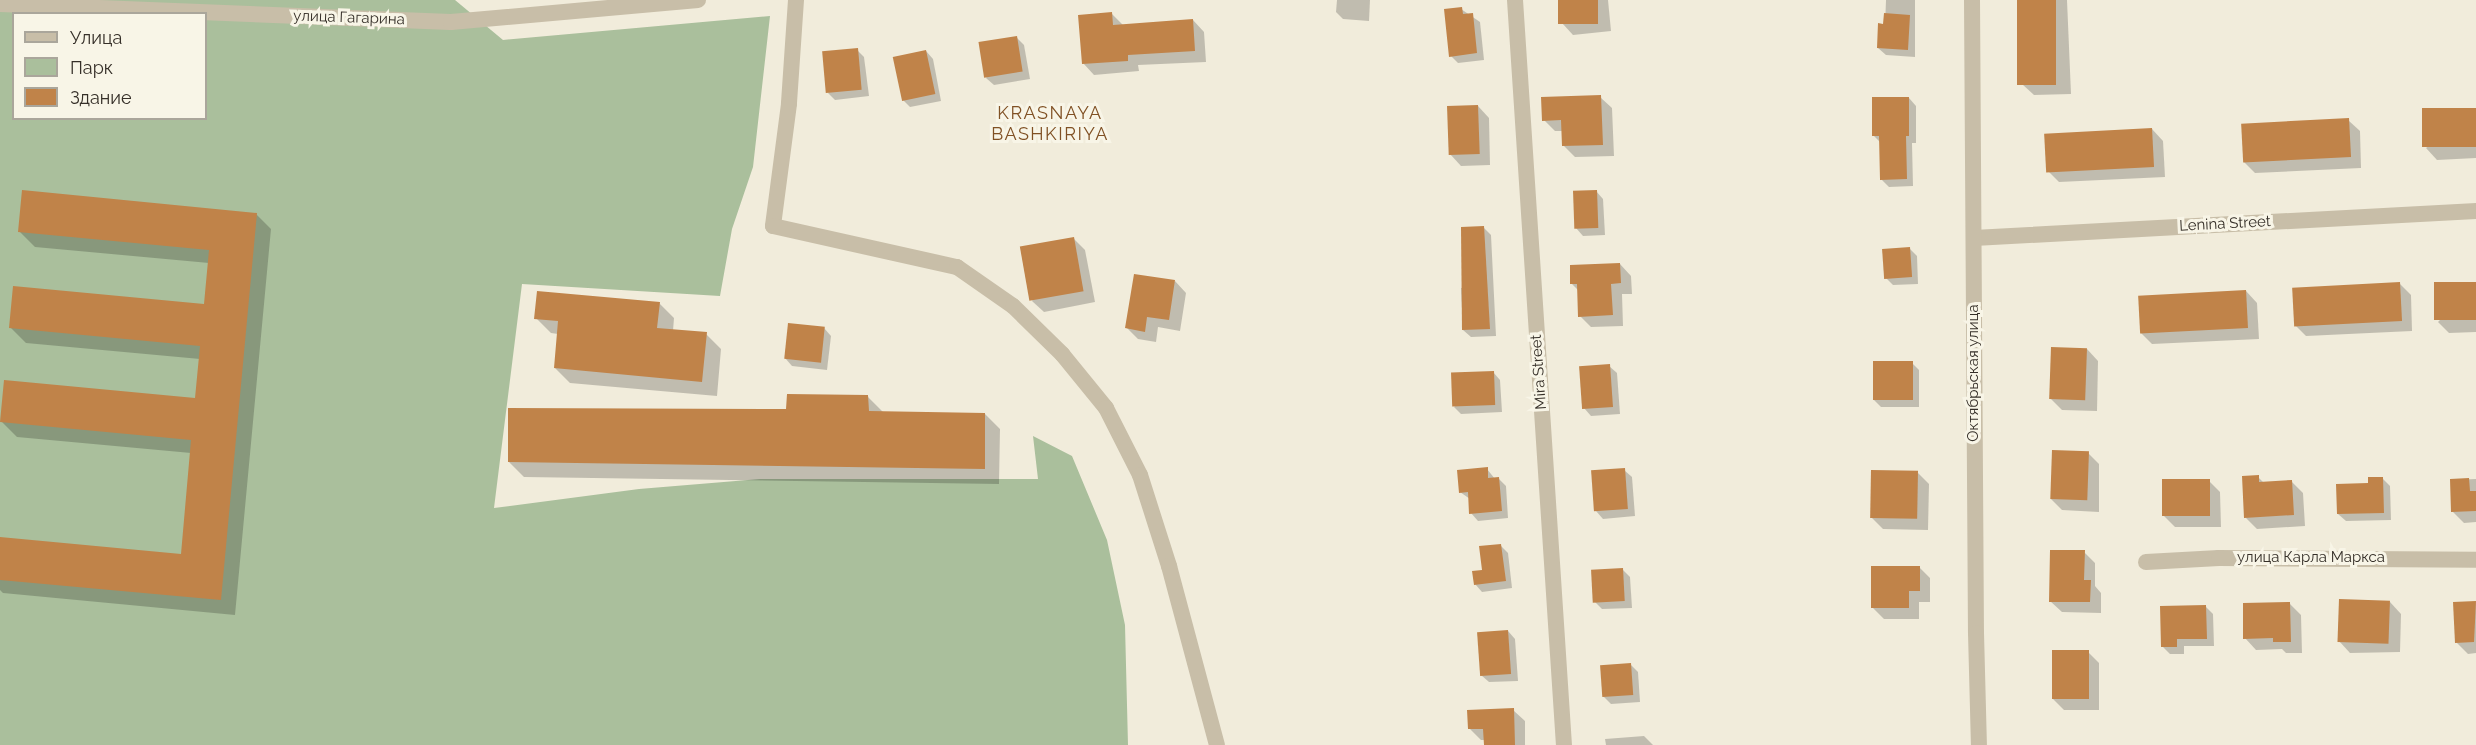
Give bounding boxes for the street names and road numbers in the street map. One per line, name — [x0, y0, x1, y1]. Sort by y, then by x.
street label: улица Гагарина — [293, 7, 405, 29]
street label: Lenina Street — [2179, 213, 2271, 235]
street label: Октябрьская улица — [1965, 304, 1983, 442]
street label: Mira Street — [1527, 334, 1551, 410]
street label: улица Карла Маркса — [2237, 549, 2385, 567]

